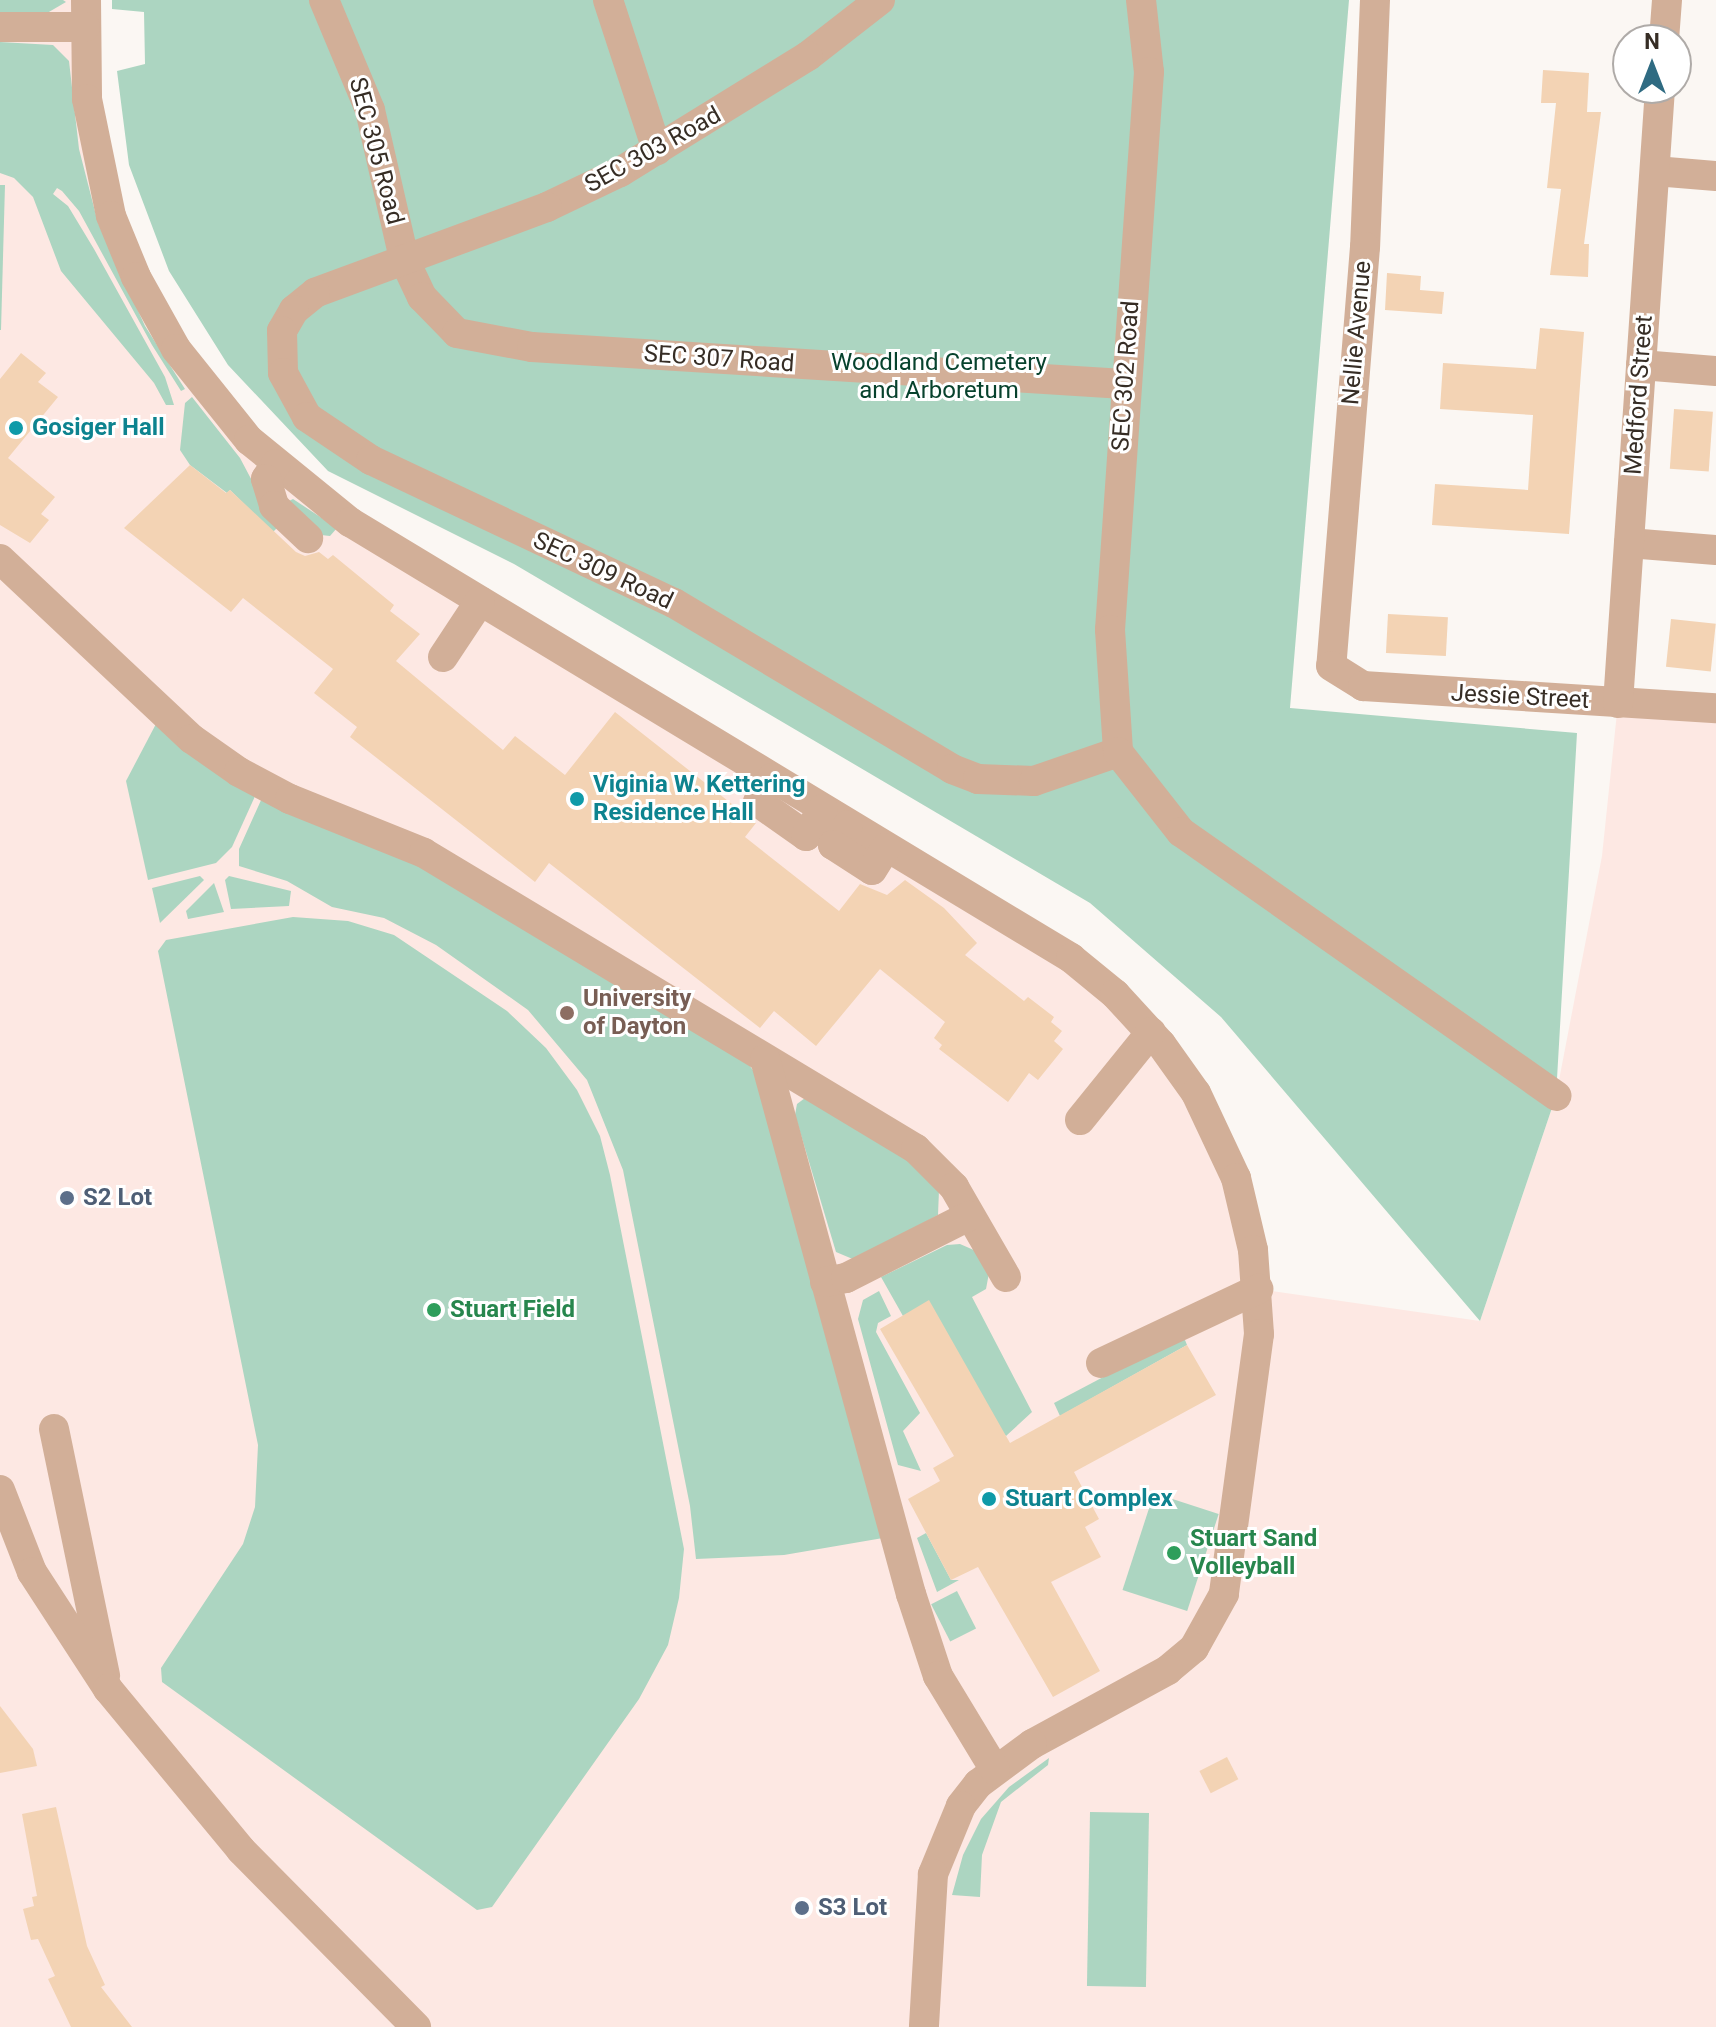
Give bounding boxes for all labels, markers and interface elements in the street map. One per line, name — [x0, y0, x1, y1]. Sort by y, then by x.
north arrow — [1612, 24, 1692, 104]
text: N — [1644, 29, 1660, 54]
street label: SEC 305 Road — [343, 74, 409, 228]
street label: SEC 303 Road — [580, 101, 726, 199]
street label: Nellie Avenue — [1336, 260, 1378, 406]
street label: SEC 302 Road — [1106, 300, 1146, 452]
street label: Medford Street — [1619, 314, 1659, 476]
street label: SEC 307 Road — [643, 339, 795, 379]
park label: Woodland Cemetery and Arboretum — [831, 349, 1047, 405]
place label: Gosiger Hall — [32, 414, 165, 442]
marker: Gosiger Hall — [7, 419, 25, 437]
street label: SEC 309 Road — [529, 526, 677, 616]
street label: Jessie Street — [1450, 679, 1590, 715]
place label: Viginia W. Kettering Residence Hall — [593, 771, 805, 827]
marker: Viginia W. Kettering Residence Hall — [568, 790, 586, 808]
place label: University of Dayton — [583, 985, 691, 1041]
marker: University of Dayton — [558, 1004, 576, 1022]
place label: S2 Lot — [83, 1184, 152, 1212]
marker: S2 Lot — [58, 1189, 76, 1207]
place label: Stuart Field — [450, 1296, 575, 1324]
marker: Stuart Field — [425, 1301, 443, 1319]
place label: Stuart Complex — [1005, 1485, 1173, 1513]
marker: Stuart Complex — [980, 1490, 998, 1508]
place label: Stuart Sand Volleyball — [1190, 1525, 1317, 1581]
marker: Stuart Sand Volleyball — [1165, 1544, 1183, 1562]
place label: S3 Lot — [818, 1894, 887, 1922]
marker: S3 Lot — [793, 1899, 811, 1917]

